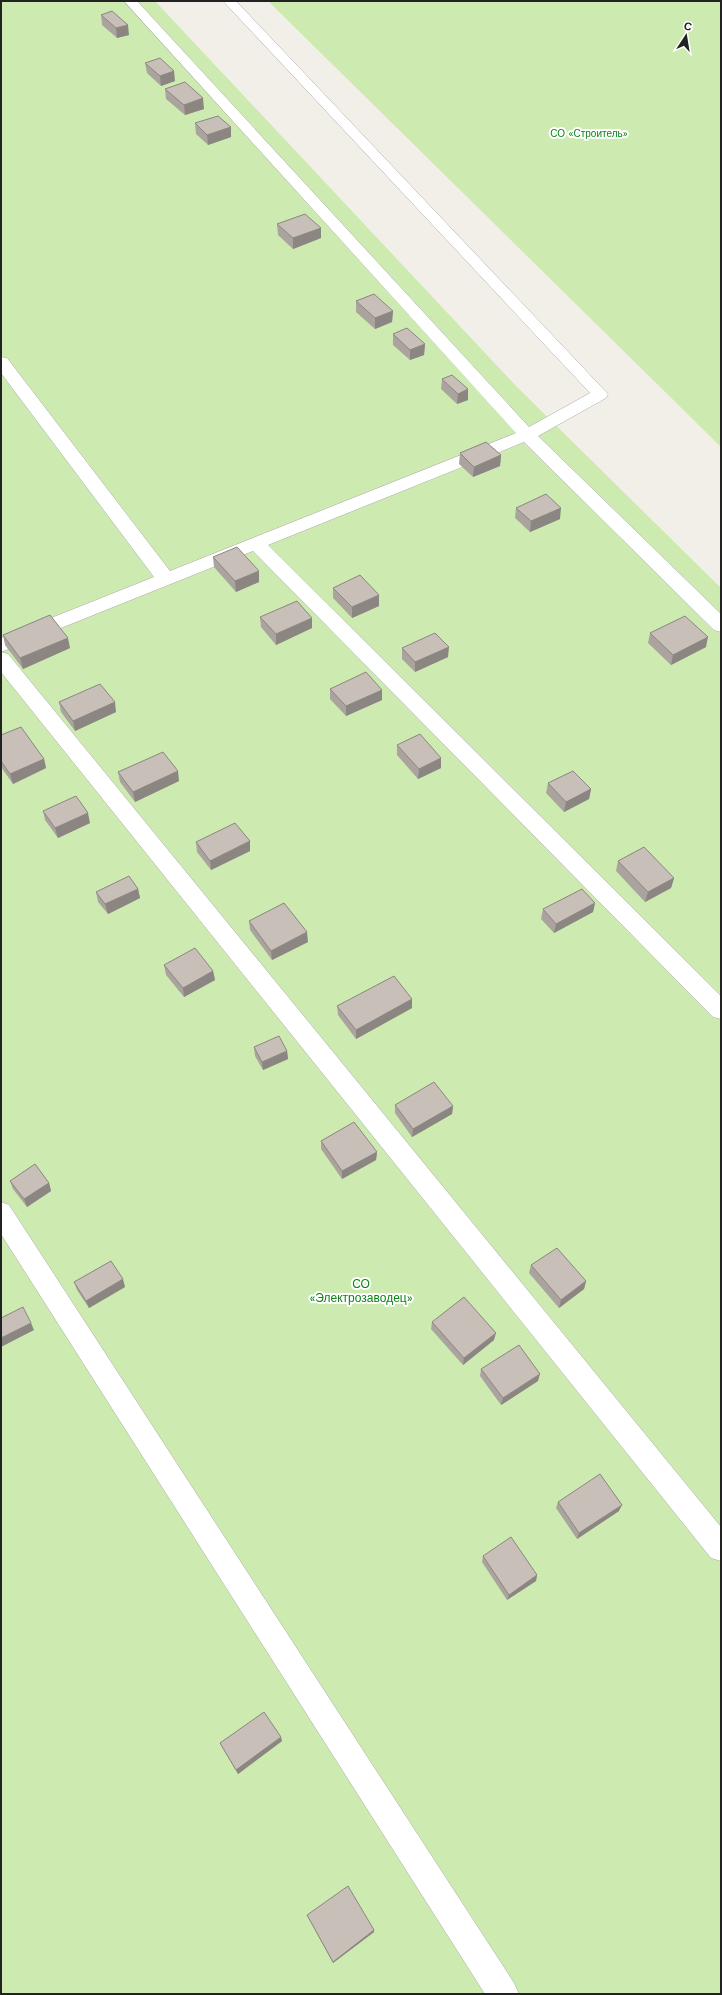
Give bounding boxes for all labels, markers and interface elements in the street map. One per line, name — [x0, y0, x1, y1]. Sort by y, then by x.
north arrow — [666, 16, 706, 56]
text: С — [683, 20, 693, 34]
park label: СО «Строитель» — [550, 128, 628, 139]
park label: СО «Электрозаводец» — [309, 1277, 413, 1305]

